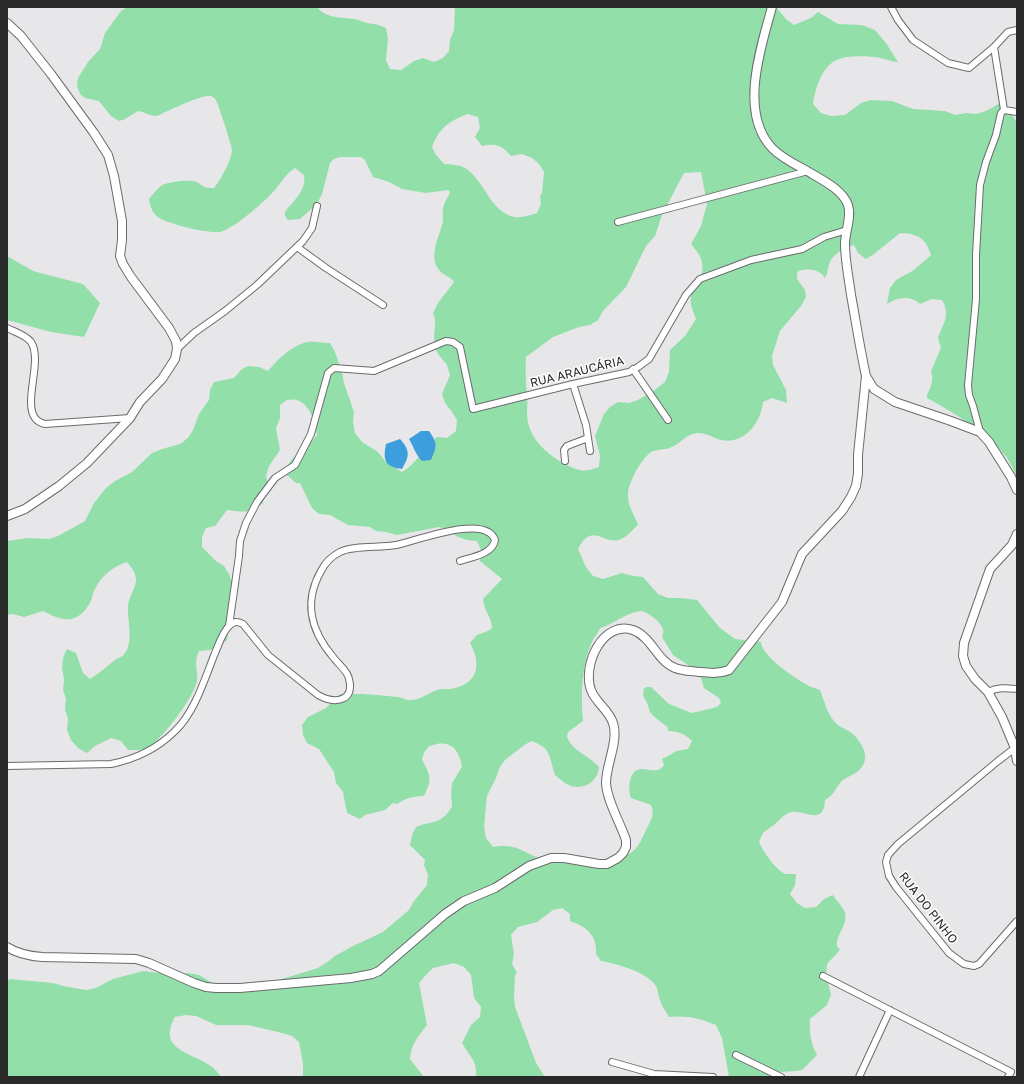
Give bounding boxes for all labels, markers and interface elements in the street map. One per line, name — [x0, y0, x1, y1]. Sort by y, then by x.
street label: RUA ARAUCÁRIA — [529, 353, 625, 391]
street label: RUA DO PINHO — [896, 869, 960, 947]

